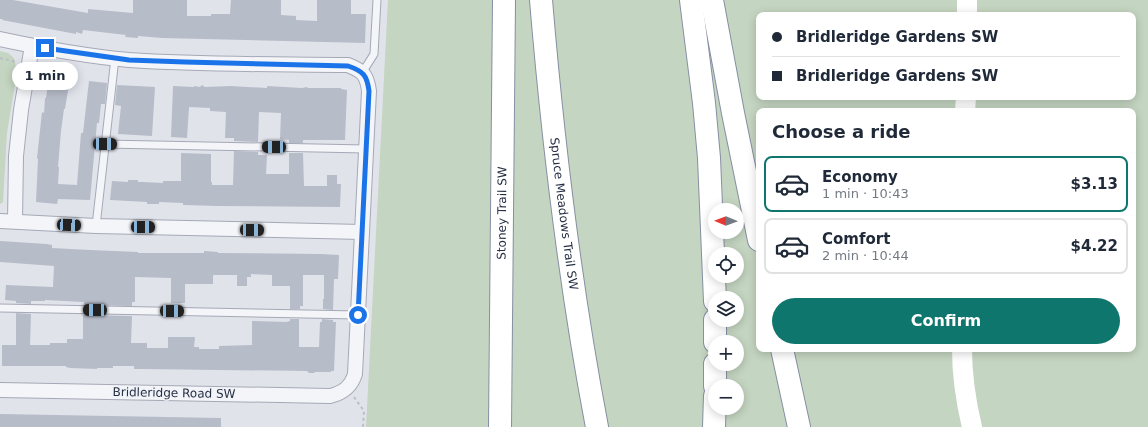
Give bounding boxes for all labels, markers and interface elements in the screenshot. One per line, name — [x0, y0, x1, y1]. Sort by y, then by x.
text: Bridleridge Gardens SW — [796, 28, 998, 46]
route end — [36, 39, 54, 57]
callout: 1 min — [12, 62, 78, 90]
text: Bridleridge Gardens SW — [796, 67, 998, 85]
text: 1 min — [25, 68, 65, 83]
text: Choose a ride — [772, 121, 911, 142]
street label: Spruce Meadows Trail SW — [547, 137, 581, 291]
car — [93, 138, 117, 150]
car — [262, 141, 286, 153]
street label: Stoney Trail SW — [495, 166, 509, 260]
icon: car — [774, 166, 810, 202]
text: Economy — [822, 168, 898, 186]
text: $3.13 — [1071, 175, 1118, 193]
text: 1 min · 10:43 — [822, 186, 909, 201]
north arrow — [708, 203, 744, 239]
map controls — [708, 203, 744, 415]
car — [57, 218, 81, 232]
car — [131, 221, 155, 233]
car — [240, 224, 264, 236]
icon: car — [774, 228, 810, 264]
text: Comfort — [822, 230, 890, 248]
text: $4.22 — [1071, 237, 1118, 255]
button: locate — [708, 247, 744, 283]
text: 2 min · 10:44 — [822, 248, 909, 263]
button: layers — [708, 291, 744, 327]
button: Confirm — [772, 298, 1120, 344]
car — [83, 304, 107, 316]
car — [160, 305, 184, 317]
route start — [349, 306, 367, 324]
button: + — [708, 335, 744, 371]
button: − — [708, 379, 744, 415]
street label: Bridleridge Road SW — [112, 385, 236, 401]

